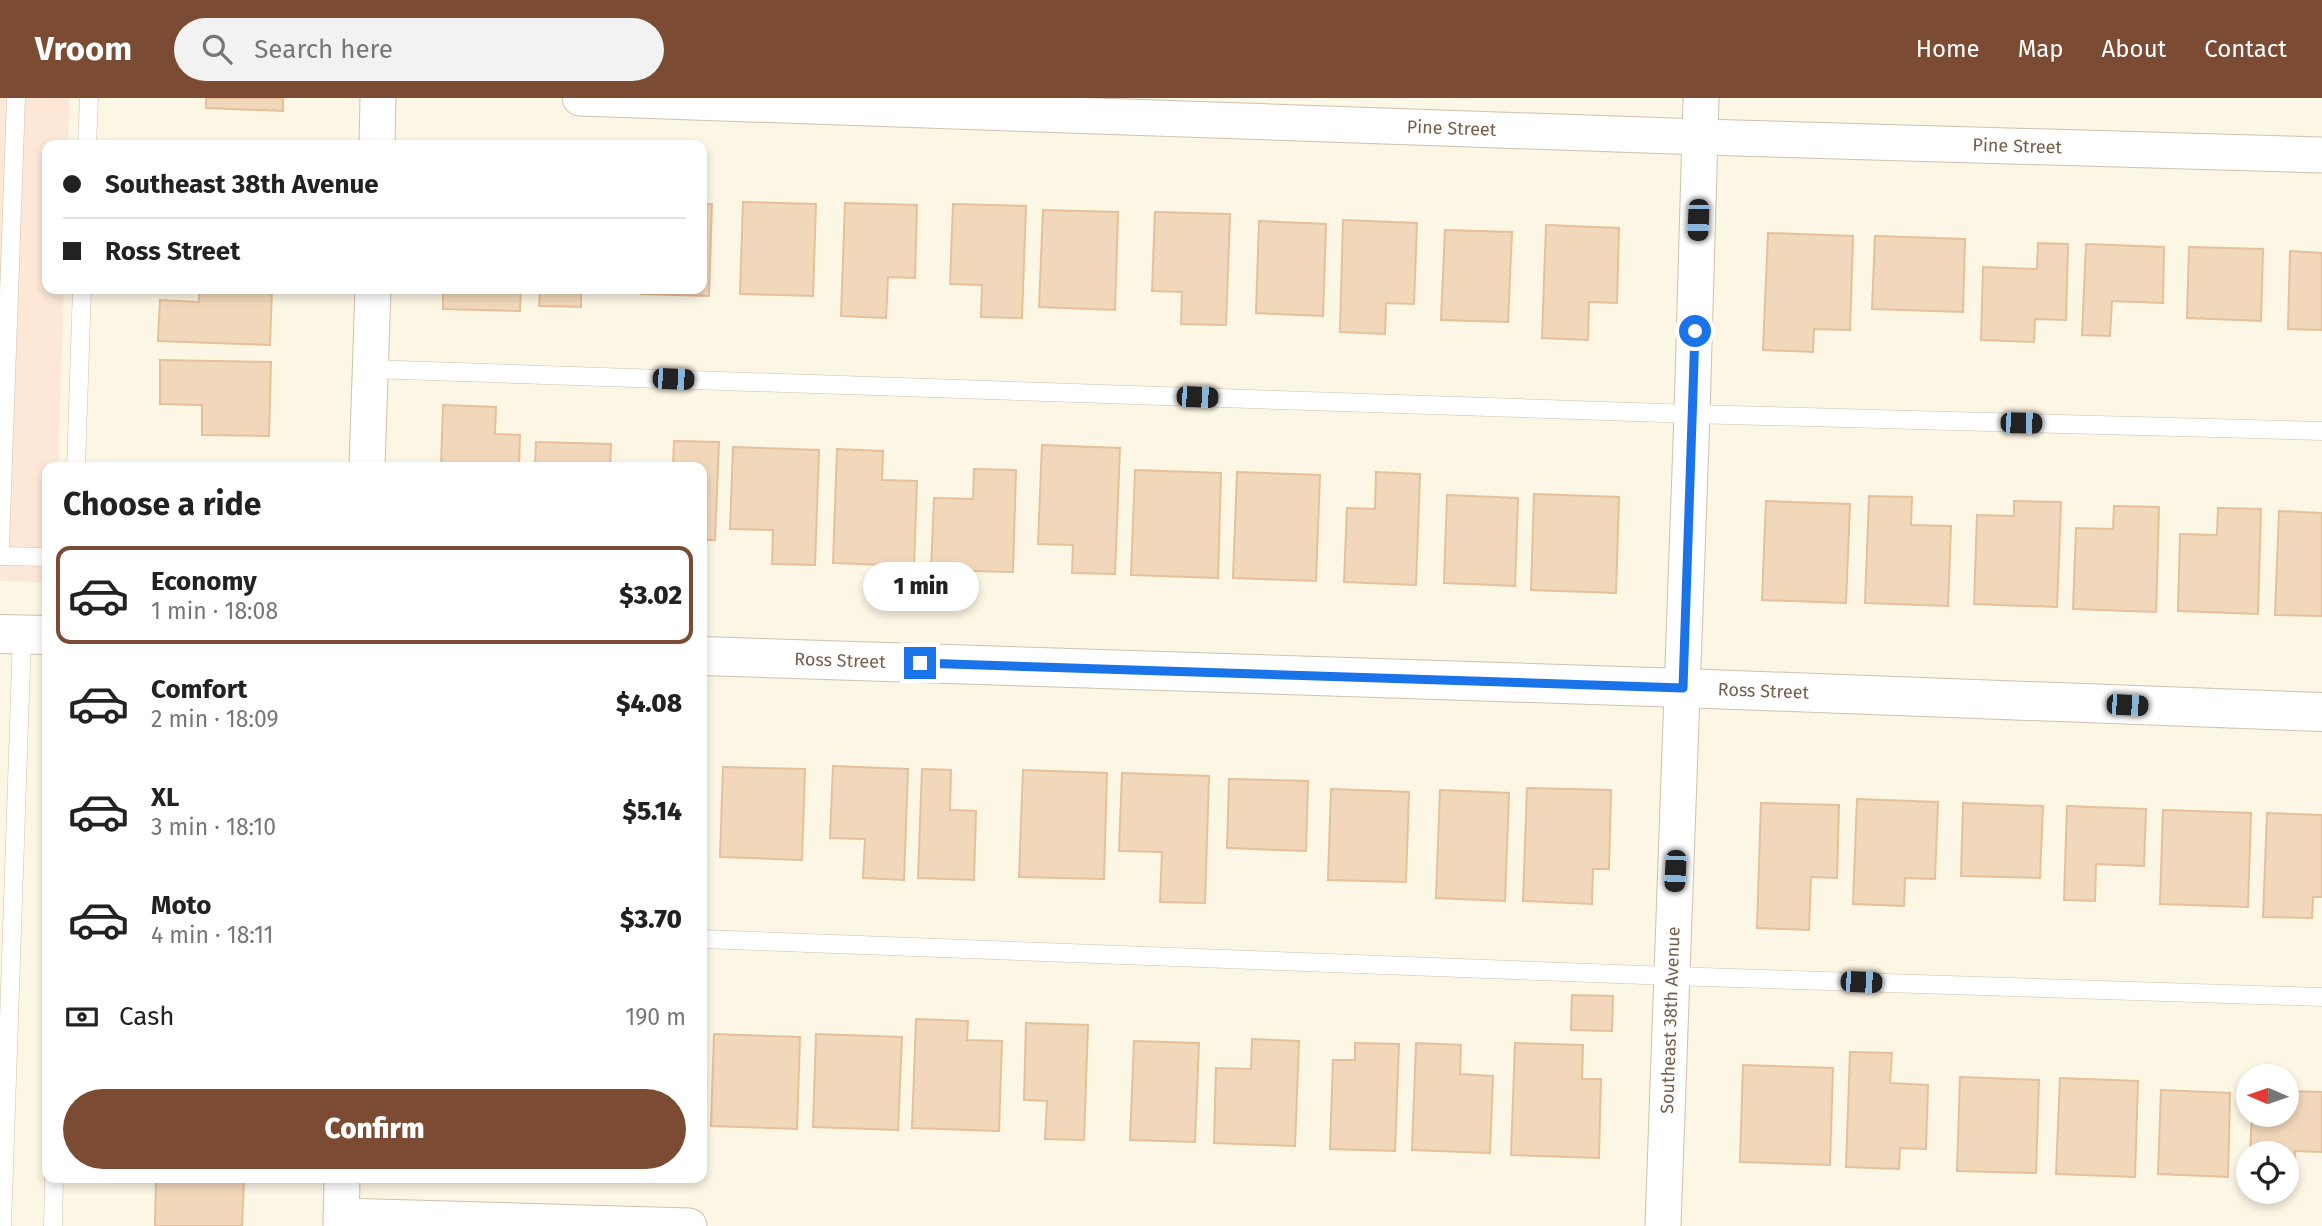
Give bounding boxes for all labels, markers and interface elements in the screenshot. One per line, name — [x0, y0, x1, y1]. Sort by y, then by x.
search box — [174, 18, 664, 81]
text: Vroom — [35, 29, 132, 69]
icon: search — [198, 30, 236, 68]
text: Search here — [254, 34, 393, 65]
text: Home — [1916, 35, 1980, 63]
text: Map — [2018, 35, 2064, 63]
text: About — [2102, 35, 2166, 63]
text: Contact — [2204, 35, 2287, 63]
street label: Pine Street — [1406, 116, 1497, 141]
street label: Pine Street — [1972, 134, 2063, 158]
text: Southeast 38th Avenue — [105, 169, 379, 200]
car — [1687, 199, 1710, 241]
text: Ross Street — [105, 236, 240, 267]
route start — [1679, 315, 1711, 347]
car — [652, 368, 695, 390]
car — [1176, 386, 1219, 408]
car — [2000, 412, 2043, 434]
text: Choose a ride — [63, 485, 261, 523]
callout: 1 min — [862, 561, 978, 610]
icon: car — [67, 564, 130, 627]
text: Economy — [151, 566, 257, 597]
text: 1 min — [893, 572, 949, 600]
text: $3.02 — [619, 580, 682, 611]
text: 1 min · 18:08 — [151, 597, 278, 625]
route end — [904, 647, 936, 679]
street label: Ross Street — [794, 648, 886, 673]
icon: car — [67, 672, 130, 735]
text: Comfort — [151, 674, 247, 705]
street label: Ross Street — [1717, 678, 1810, 704]
text: $4.08 — [616, 688, 682, 719]
car — [2106, 693, 2149, 717]
text: 2 min · 18:09 — [151, 705, 279, 733]
icon: car — [67, 780, 130, 843]
text: XL — [151, 782, 179, 813]
text: $5.14 — [622, 796, 682, 827]
text: 3 min · 18:10 — [151, 813, 276, 841]
car — [1664, 849, 1687, 893]
icon: car — [67, 888, 130, 951]
text: Moto — [151, 890, 211, 921]
text: $3.70 — [620, 904, 682, 935]
text: 4 min · 18:11 — [151, 921, 274, 949]
street label: Southeast 38th Avenue — [1656, 926, 1685, 1114]
car — [1840, 971, 1883, 993]
icon: cash — [63, 998, 101, 1036]
text: Cash — [119, 1001, 175, 1032]
text: 190 m — [625, 1003, 686, 1031]
north arrow — [2236, 1064, 2300, 1127]
map controls — [2236, 1064, 2299, 1204]
button: Confirm — [63, 1089, 686, 1169]
button: locate — [2236, 1141, 2299, 1204]

